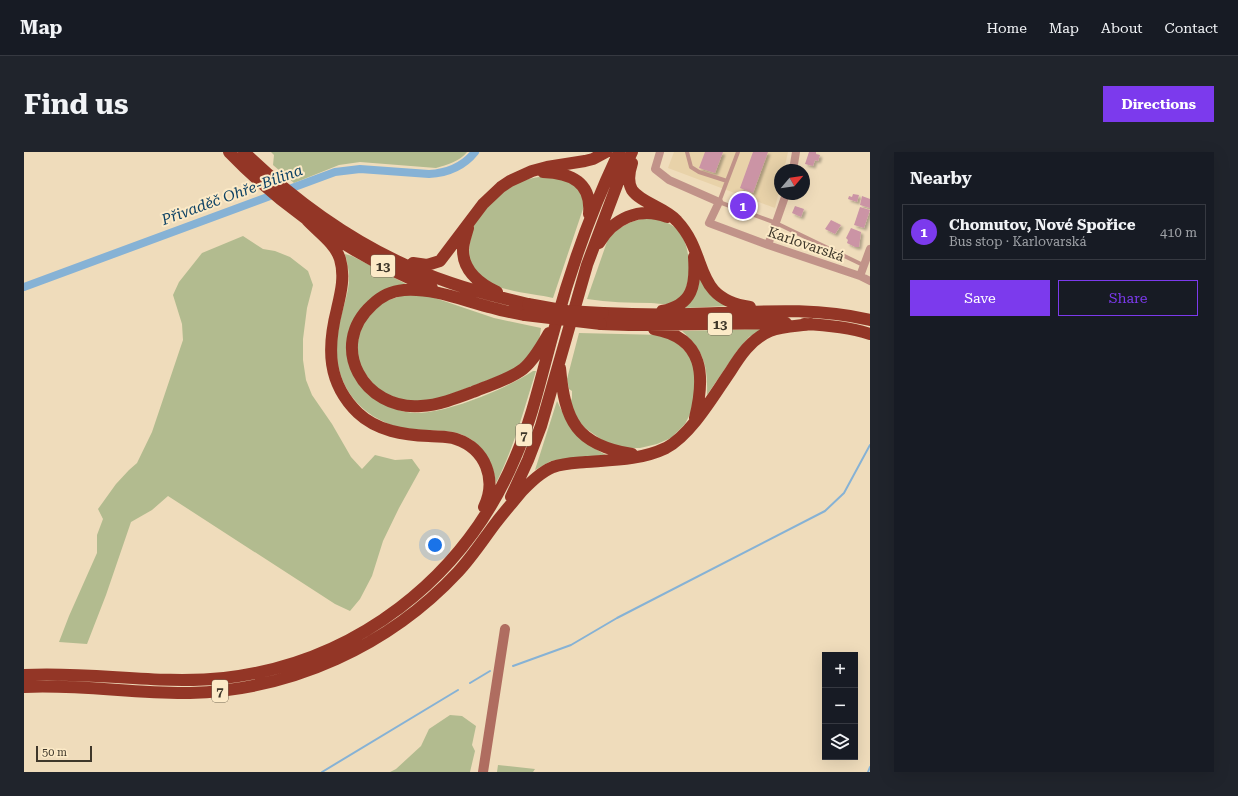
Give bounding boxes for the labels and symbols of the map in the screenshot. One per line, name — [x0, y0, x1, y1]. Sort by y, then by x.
water label: Přivaděč Ohře-Bílina — [158, 161, 305, 229]
north arrow — [774, 164, 810, 200]
pin: 1 — [730, 191, 756, 221]
street label: Karlovarská — [766, 223, 847, 265]
road number: 13 — [371, 255, 395, 277]
road number: 13 — [708, 313, 732, 335]
road number: 7 — [516, 424, 532, 446]
your location — [425, 535, 445, 555]
road number: 7 — [212, 680, 228, 702]
scale bar — [36, 744, 92, 763]

